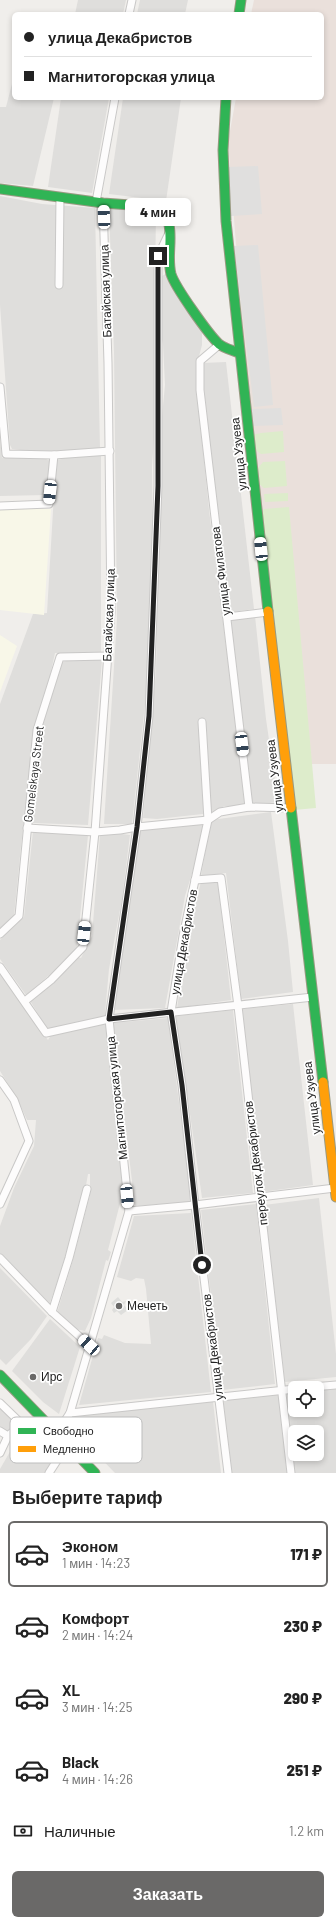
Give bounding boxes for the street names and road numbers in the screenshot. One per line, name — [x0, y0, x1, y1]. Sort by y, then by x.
street label: Батайская улица — [96, 244, 115, 338]
street label: улица Узуева — [227, 417, 250, 491]
street label: улица Филатова — [208, 525, 233, 616]
street label: Батайская улица — [99, 568, 118, 662]
street label: Gomelskaya Street — [20, 725, 46, 823]
street label: улица Узуева — [263, 739, 286, 813]
street label: улица Декабристов — [167, 888, 200, 996]
street label: Магнитогорская улица — [103, 1035, 130, 1161]
street label: улица Узуева — [300, 1061, 323, 1135]
street label: переулок Декабристов — [240, 1100, 271, 1226]
street label: улица Декабристов — [199, 1293, 226, 1401]

